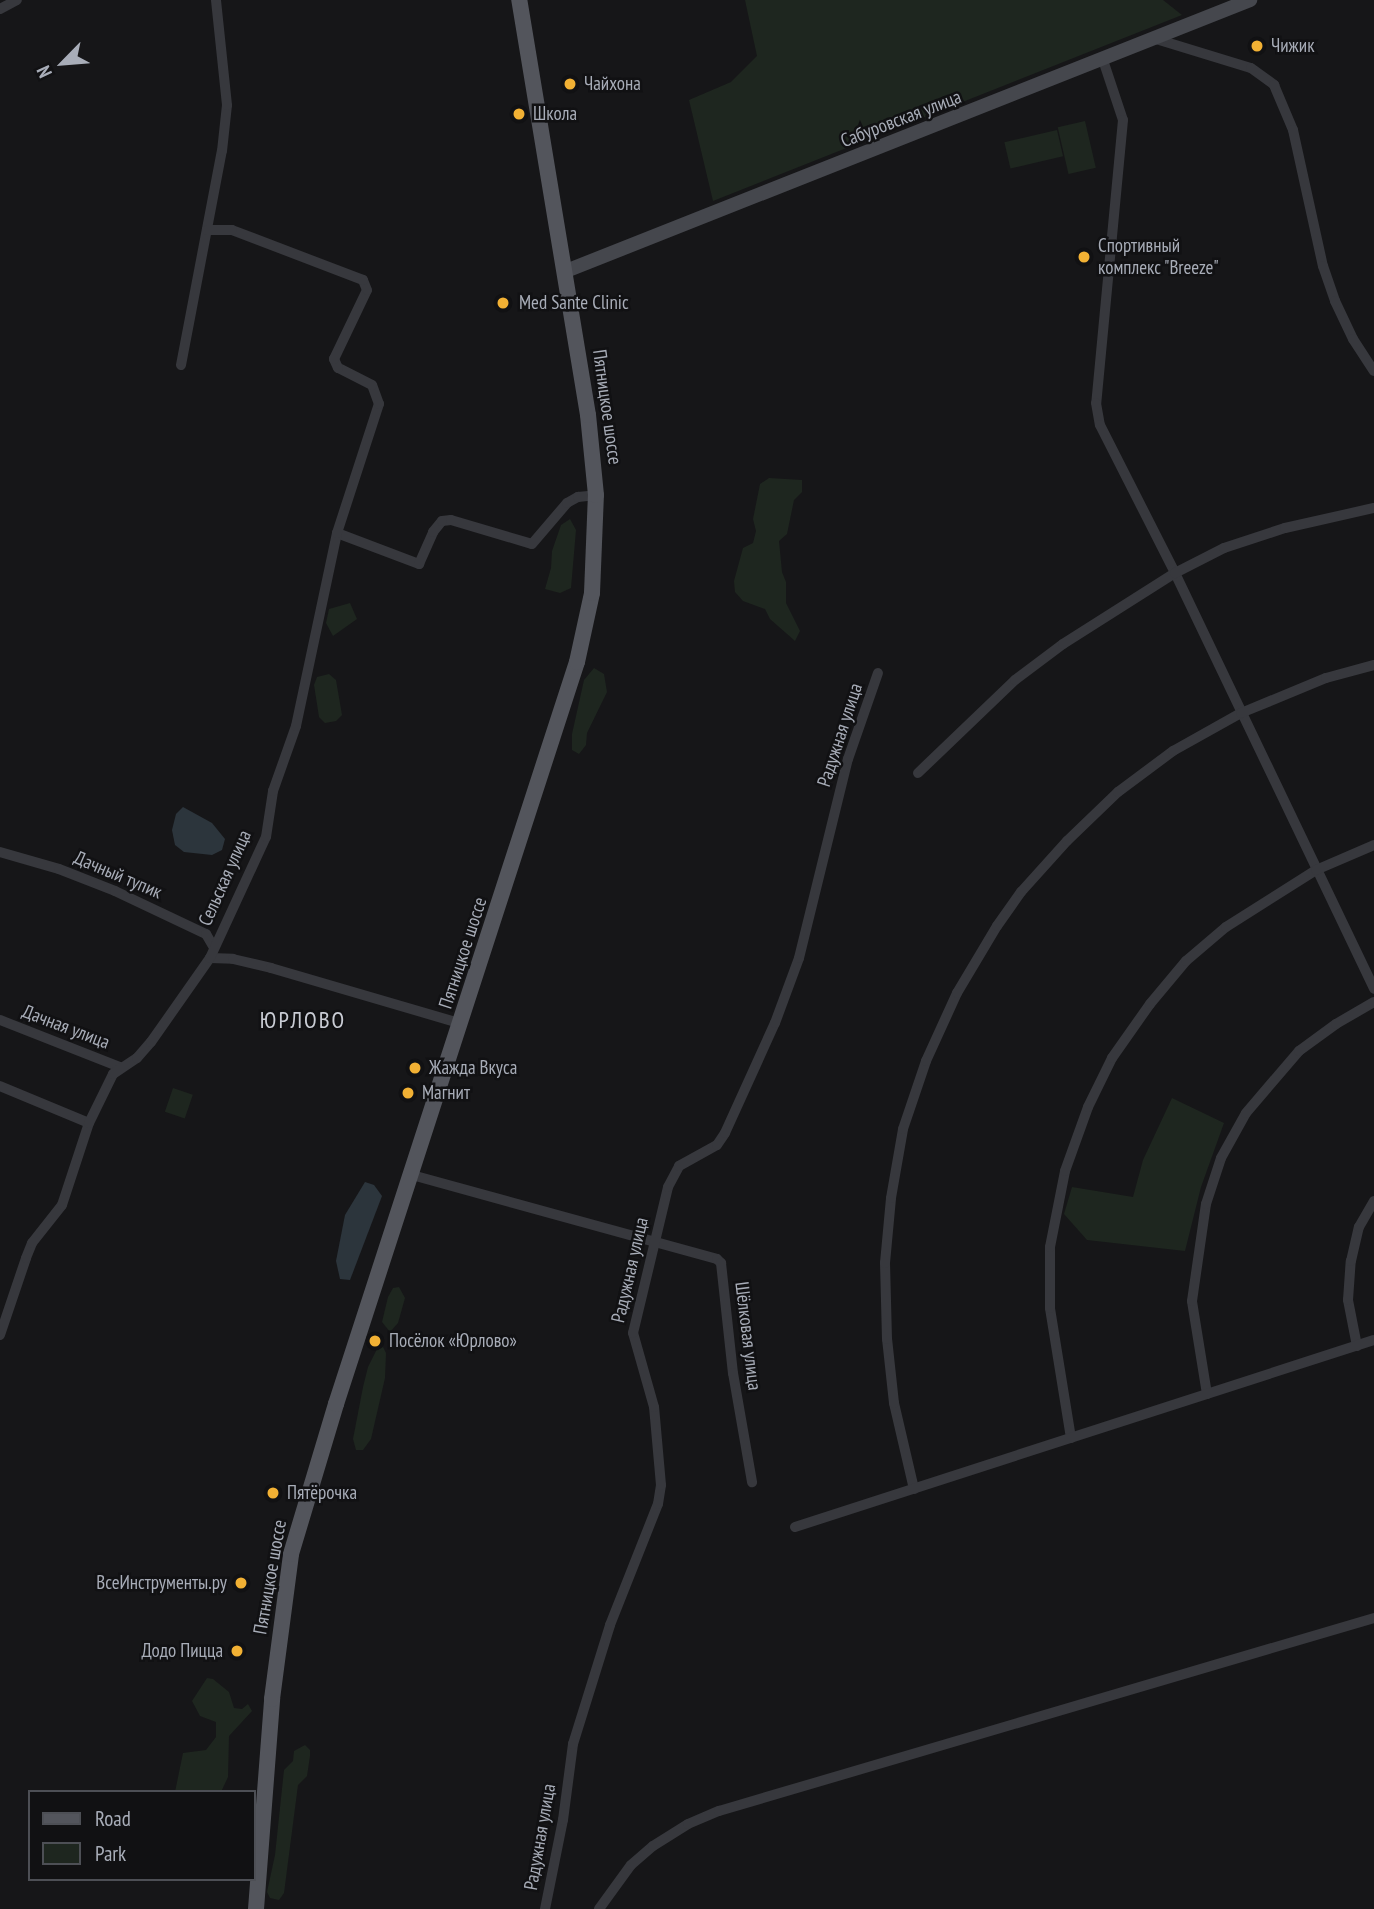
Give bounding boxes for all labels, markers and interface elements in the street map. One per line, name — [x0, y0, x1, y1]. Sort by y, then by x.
north arrow — [28, 28, 98, 98]
place label: Чижик — [1271, 35, 1314, 57]
marker: Чижик — [1249, 38, 1265, 54]
text: N — [31, 62, 57, 82]
place label: Чайхона — [584, 73, 641, 95]
marker: Чайхона — [562, 76, 578, 92]
street label: Сабуровская улица — [837, 85, 965, 153]
place label: Школа — [533, 103, 577, 125]
marker: Школа — [511, 106, 527, 122]
place label: Спортивный комплекс "Breeze" — [1098, 235, 1220, 279]
marker: Спортивный комплекс "Breeze" — [1076, 249, 1092, 265]
place label: Med Sante Clinic — [519, 292, 629, 314]
marker: Med Sante Clinic — [493, 293, 513, 313]
street label: Пятницкое шоссе — [588, 348, 626, 466]
street label: Радужная улица — [813, 680, 867, 790]
street label: Сельская улица — [194, 827, 256, 929]
street label: Дачный тупик — [71, 846, 165, 904]
street label: Пятницкое шоссе — [434, 894, 492, 1012]
street label: Дачная улица — [19, 1000, 113, 1054]
district label: ЮРЛОВО — [261, 1006, 345, 1034]
place label: Жажда Вкуса — [429, 1057, 517, 1079]
marker: Жажда Вкуса — [407, 1060, 423, 1076]
place label: Магнит — [422, 1082, 470, 1104]
marker: Магнит — [400, 1085, 416, 1101]
street label: Радужная улица — [607, 1215, 653, 1325]
street label: Шёлковая улица — [730, 1280, 766, 1392]
place label: Посёлок «Юрлово» — [389, 1330, 517, 1352]
marker: Посёлок «Юрлово» — [367, 1333, 383, 1349]
place label: Пятёрочка — [287, 1482, 357, 1504]
marker: Пятёрочка — [265, 1485, 281, 1501]
street label: Пятницкое шоссе — [249, 1518, 291, 1636]
place label: ВсеИнструменты.ру — [96, 1572, 227, 1594]
marker: ВсеИнструменты.ру — [233, 1575, 249, 1591]
place label: Додо Пицца — [142, 1640, 223, 1662]
marker: Додо Пицца — [229, 1643, 245, 1659]
street label: Радужная улица — [519, 1782, 561, 1892]
legend — [28, 1790, 256, 1881]
text: Road — [95, 1805, 131, 1832]
text: Park — [95, 1840, 126, 1867]

